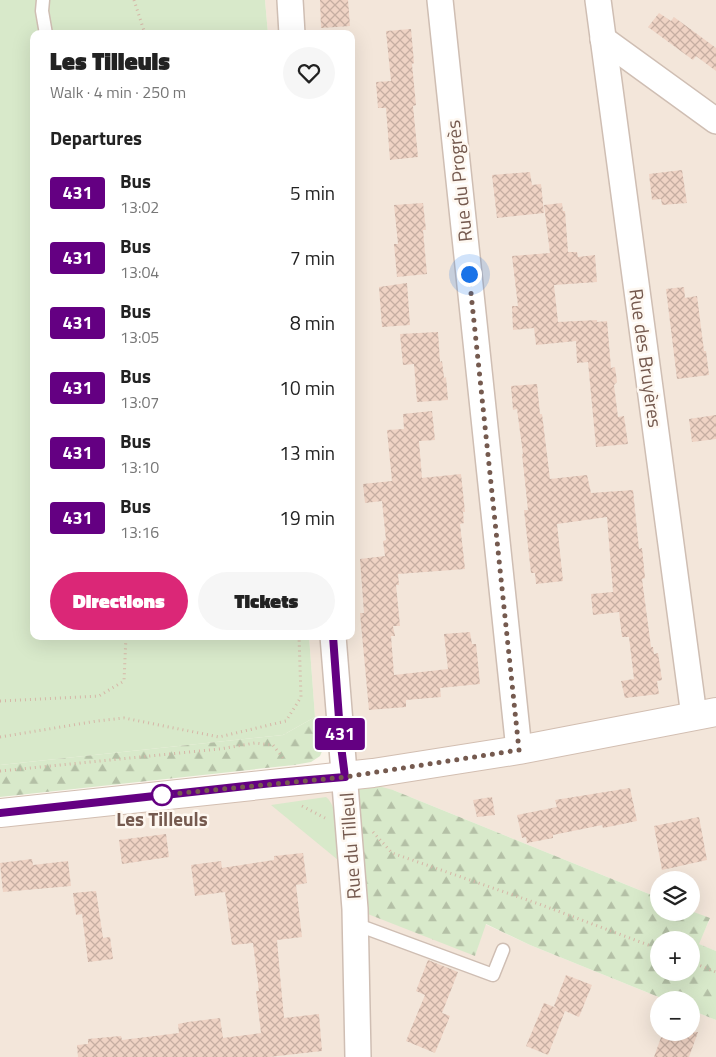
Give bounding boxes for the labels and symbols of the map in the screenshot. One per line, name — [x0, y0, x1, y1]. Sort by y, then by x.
street label: Rue du Progrès — [438, 119, 479, 243]
your location — [457, 262, 482, 287]
street label: Rue des Bruyères — [622, 287, 671, 429]
line badge: 431 — [311, 718, 369, 750]
marker: Les Tilleuls — [151, 784, 173, 806]
street label: Rue du Tilleul — [331, 792, 368, 900]
place label: Les Tilleuls — [116, 804, 208, 833]

